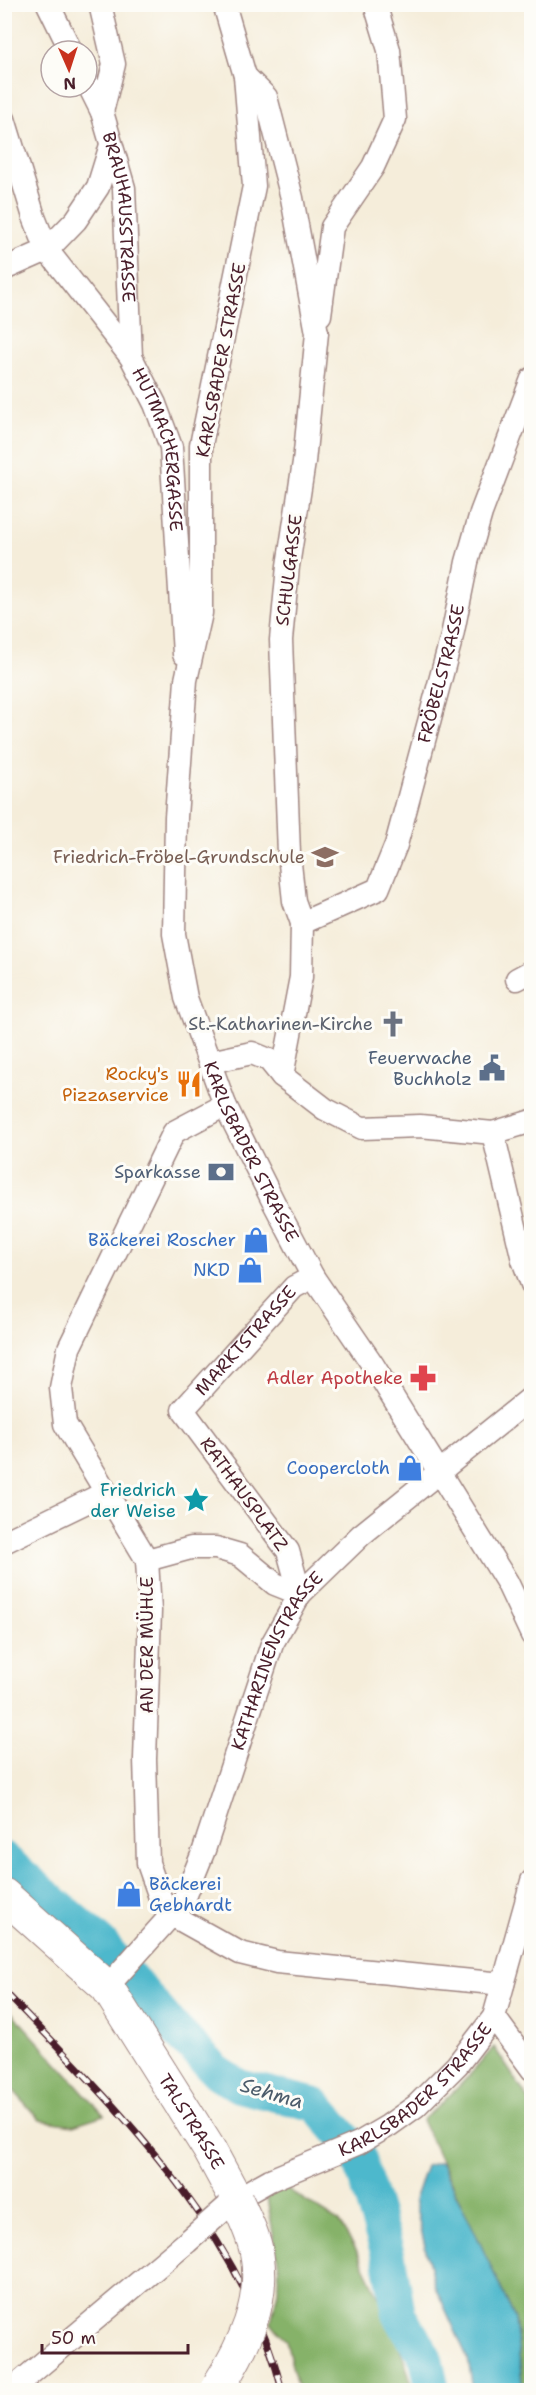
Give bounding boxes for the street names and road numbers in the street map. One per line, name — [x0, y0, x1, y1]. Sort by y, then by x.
street label: BRAUHAUSSTRASSE — [96, 129, 141, 303]
street label: KARLSBADER STRASSE — [190, 261, 252, 459]
street label: HUTMACHERGASSE — [126, 363, 188, 532]
street label: SCHULGASSE — [270, 513, 308, 627]
street label: FRÖBELSTRASSE — [412, 602, 470, 746]
street label: KARLSBADER STRASSE — [198, 1058, 304, 1246]
street label: MARKTSTRASSE — [190, 1280, 302, 1401]
street label: RATHAUSPLATZ — [195, 1432, 293, 1556]
street label: KATHARINENSTRASSE — [226, 1566, 328, 1753]
street label: AN DER MÜHLE — [135, 1576, 159, 1714]
street label: KARLSBADER STRASSE — [335, 2018, 497, 2162]
street label: TALSTRASSE — [153, 2069, 230, 2174]

